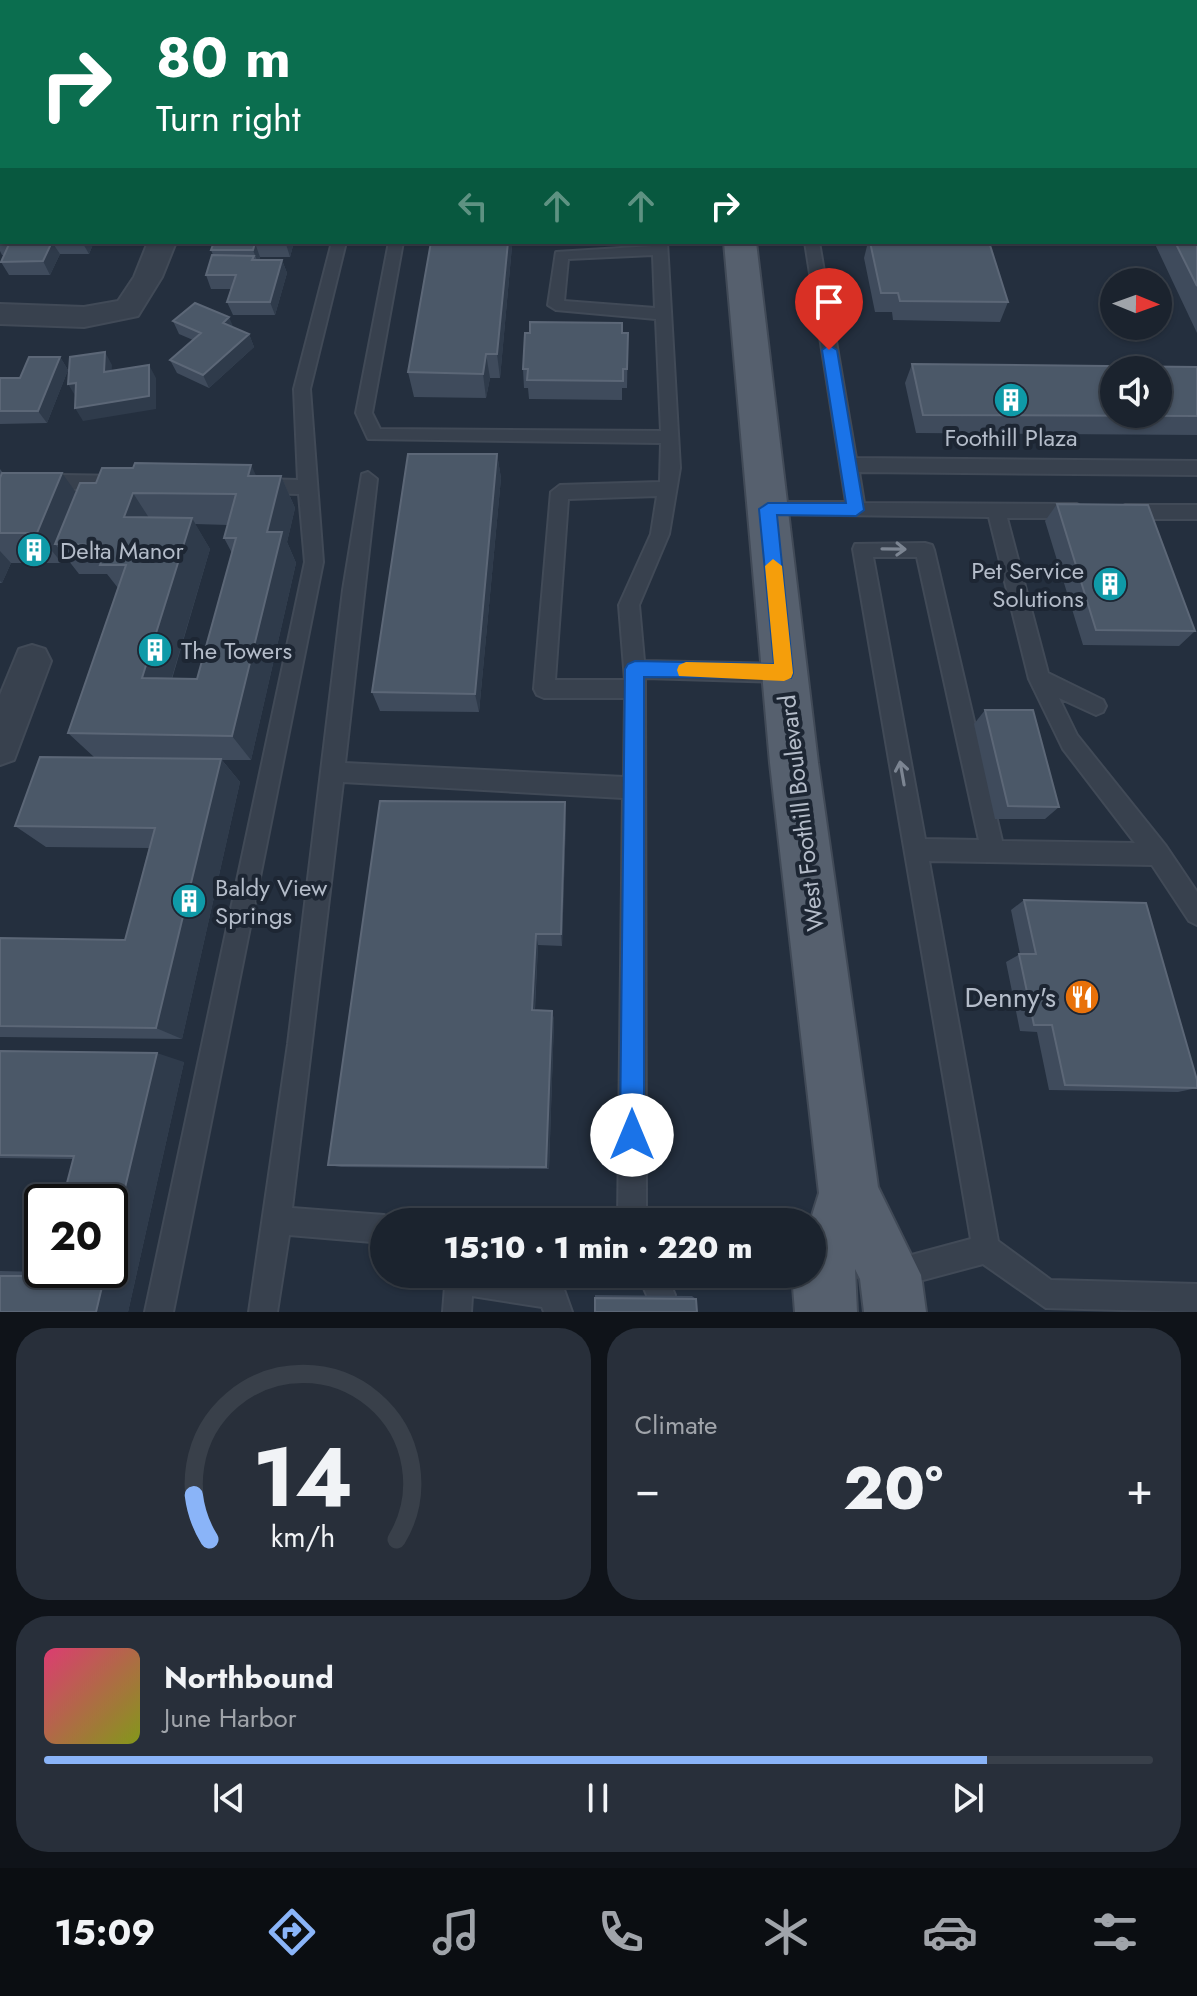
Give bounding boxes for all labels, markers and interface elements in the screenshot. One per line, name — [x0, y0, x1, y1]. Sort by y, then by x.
text: 80 m — [156, 17, 291, 98]
icon: right — [24, 32, 128, 136]
text: Turn right — [156, 92, 301, 144]
icon: left — [451, 184, 495, 228]
icon: ahead — [535, 184, 579, 228]
icon: ahead — [619, 184, 663, 228]
icon: right — [703, 184, 747, 228]
pin — [795, 268, 863, 350]
north arrow — [1100, 268, 1172, 340]
map controls — [1100, 268, 1172, 428]
icon: arrive — [807, 280, 851, 324]
button: sound — [1100, 356, 1172, 428]
building icon: Foothill Plaza — [992, 381, 1030, 419]
place label: Foothill Plaza — [944, 420, 1078, 455]
building icon: Delta Manor — [15, 531, 53, 569]
place label: Delta Manor — [60, 533, 184, 568]
one-way arrow — [880, 542, 907, 557]
place label: Pet Service Solutions — [971, 553, 1084, 616]
building icon: Pet Service Solutions — [1091, 565, 1129, 603]
building icon: The Towers — [136, 631, 174, 669]
place label: The Towers — [181, 633, 292, 668]
street label: West Foothill Boulevard — [769, 693, 833, 933]
one-way arrow — [893, 761, 908, 786]
place label: Baldy View Springs — [215, 870, 328, 933]
building icon: Baldy View Springs — [170, 882, 208, 920]
place label: Denny's — [964, 977, 1056, 1018]
restaurant icon: Denny's — [1063, 978, 1101, 1016]
position arrow — [590, 1093, 674, 1177]
speed limit sign: 20 — [24, 1184, 128, 1288]
text: 15:10 · 1 min · 220 m — [444, 1226, 752, 1269]
text: Climate — [635, 1406, 717, 1444]
text: 14 — [253, 1417, 353, 1537]
text: 20° — [843, 1445, 943, 1532]
text: − — [635, 1457, 660, 1521]
text: + — [1126, 1457, 1153, 1521]
text: km/h — [271, 1516, 336, 1558]
text: Northbound — [164, 1656, 334, 1699]
text: June Harbor — [164, 1699, 297, 1737]
icon: previous — [207, 1776, 251, 1820]
icon: pause — [576, 1776, 620, 1820]
icon: next — [946, 1776, 990, 1820]
icon: directions — [264, 1904, 320, 1960]
icon: music — [428, 1904, 484, 1960]
icon: phone — [593, 1904, 649, 1960]
icon: climate — [758, 1904, 814, 1960]
icon: car — [922, 1904, 978, 1960]
icon: filters — [1087, 1904, 1143, 1960]
text: 15:09 — [54, 1906, 155, 1958]

